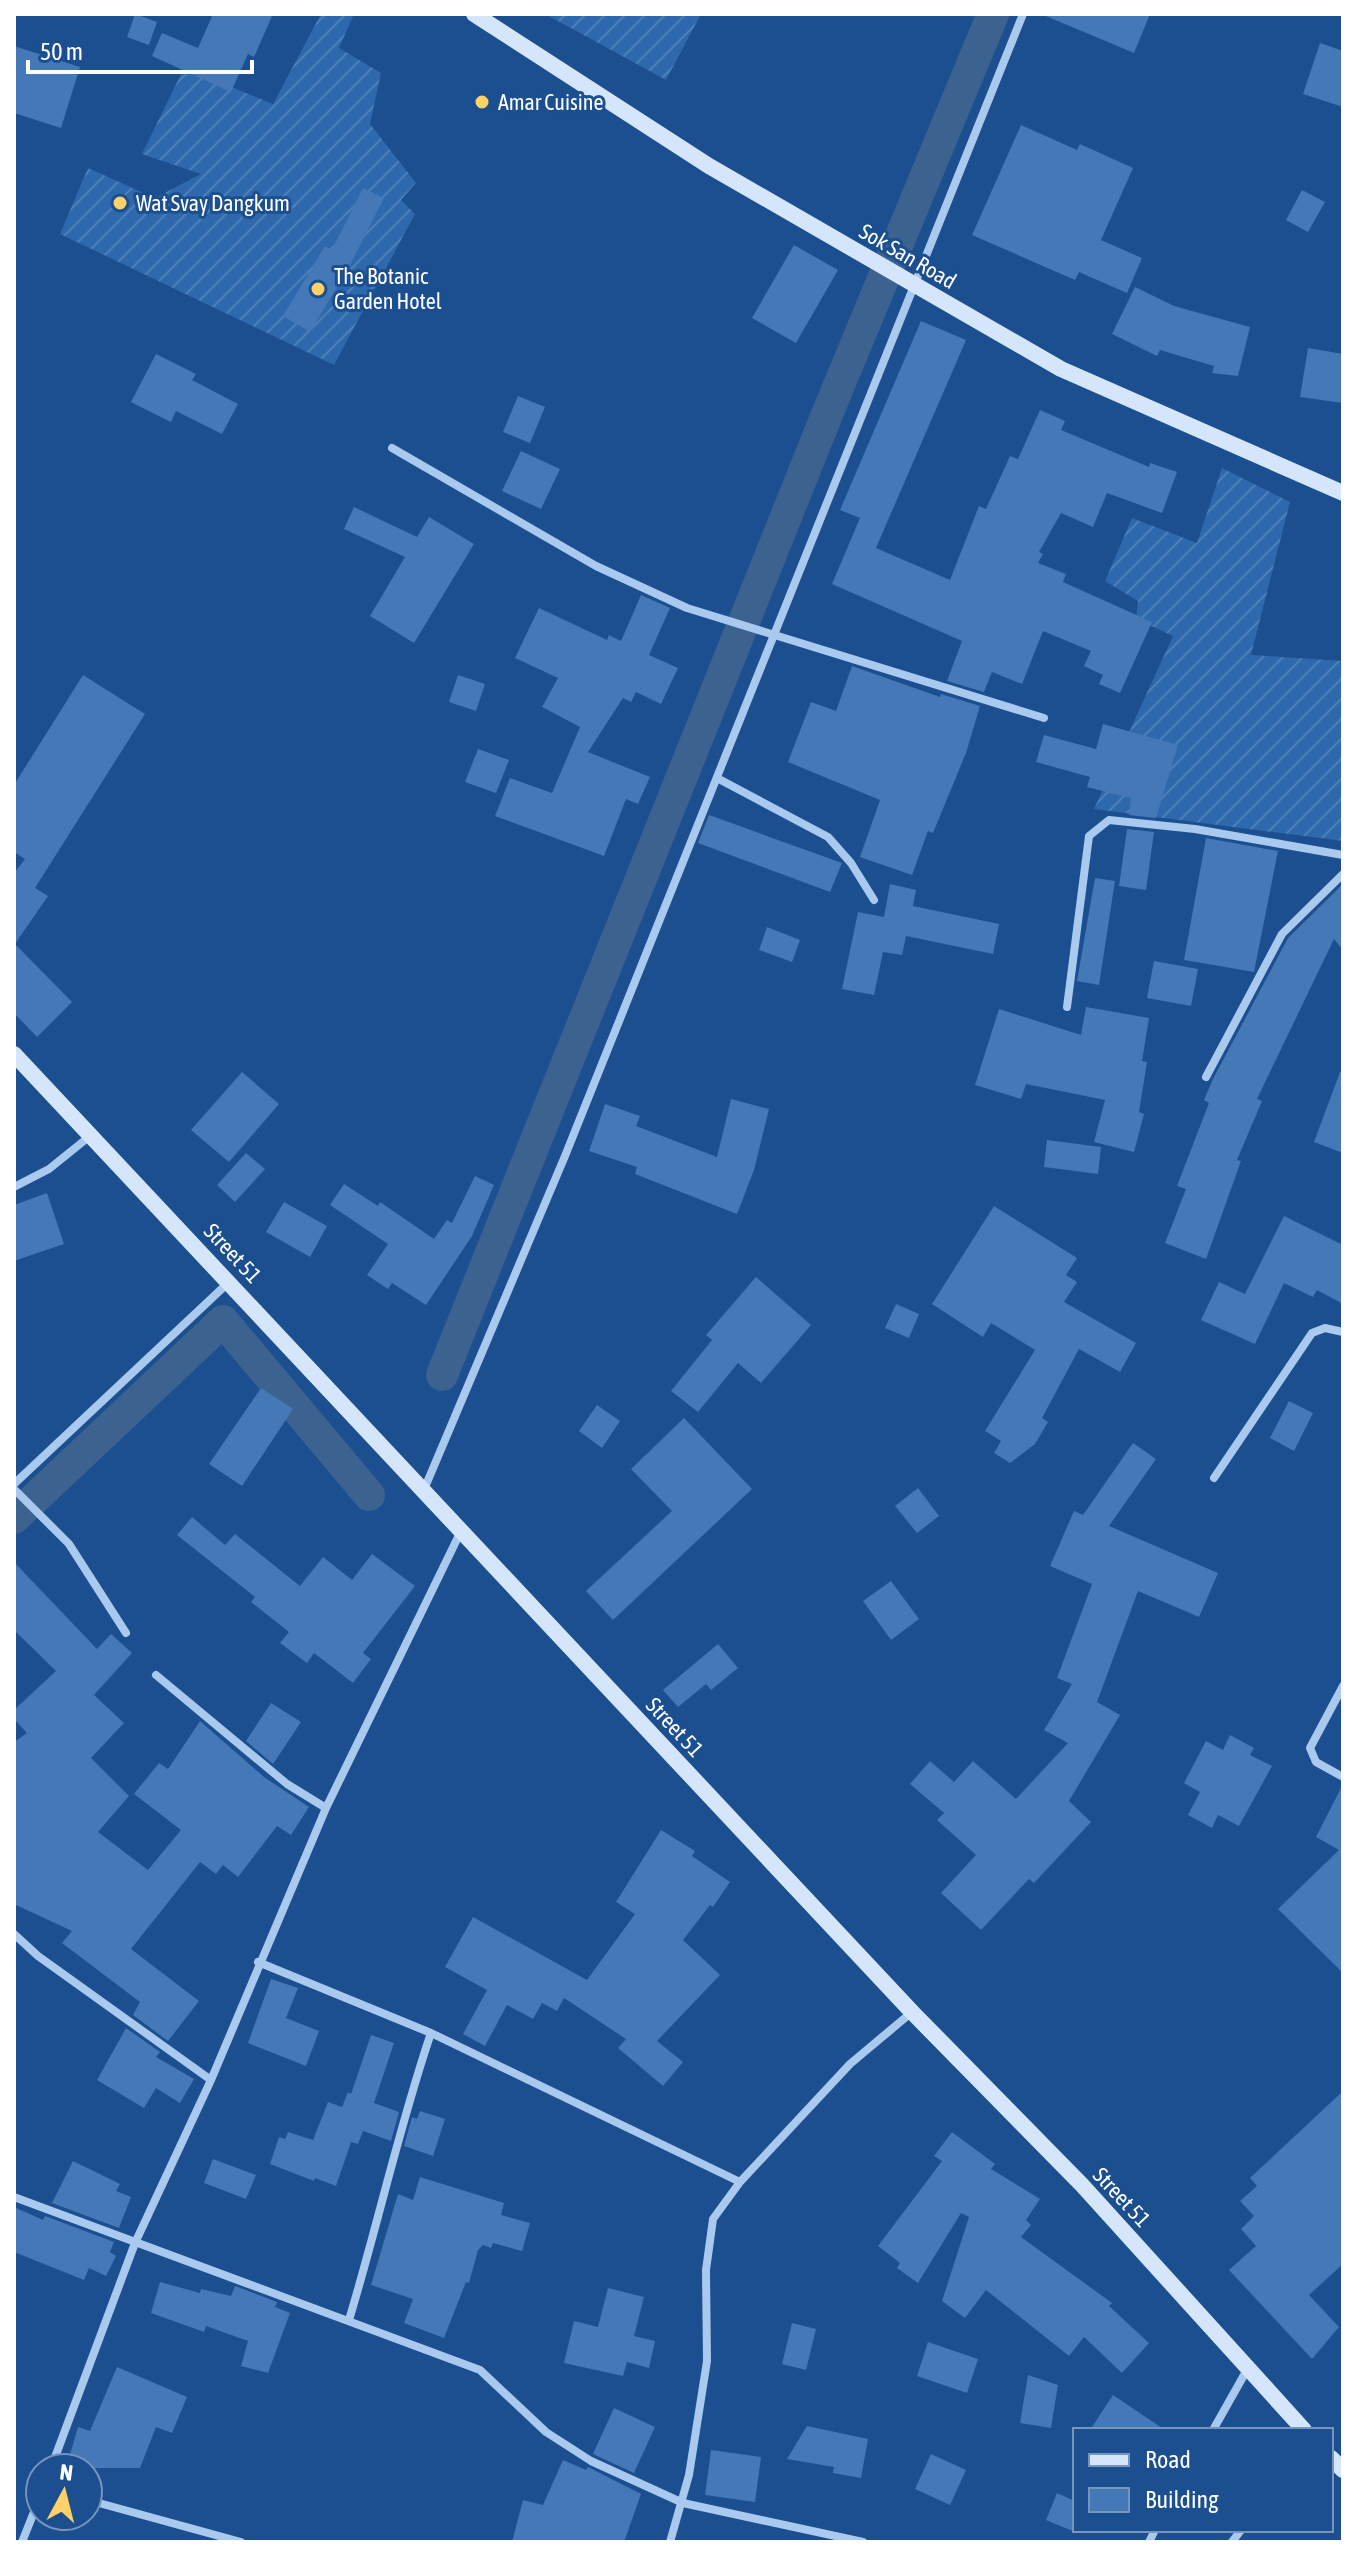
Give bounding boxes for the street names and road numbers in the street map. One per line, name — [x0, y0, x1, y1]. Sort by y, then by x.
street label: Sok San Road — [855, 218, 961, 294]
street label: Street 51 — [199, 1218, 267, 1288]
street label: Street 51 — [641, 1692, 709, 1762]
street label: Street 51 — [1088, 2162, 1156, 2232]

